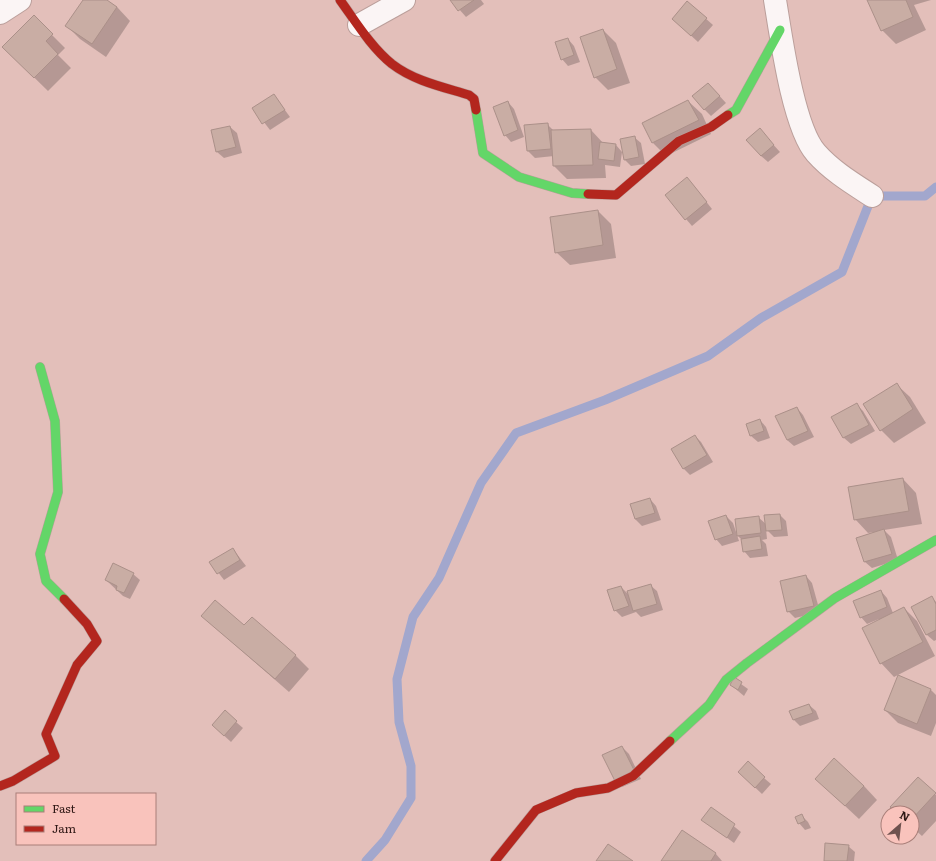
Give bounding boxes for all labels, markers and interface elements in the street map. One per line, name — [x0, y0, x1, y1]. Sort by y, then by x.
legend — [16, 793, 156, 845]
text: Fast — [52, 799, 76, 817]
north arrow — [880, 805, 920, 845]
text: N — [897, 806, 913, 825]
text: Jam — [52, 819, 77, 837]

